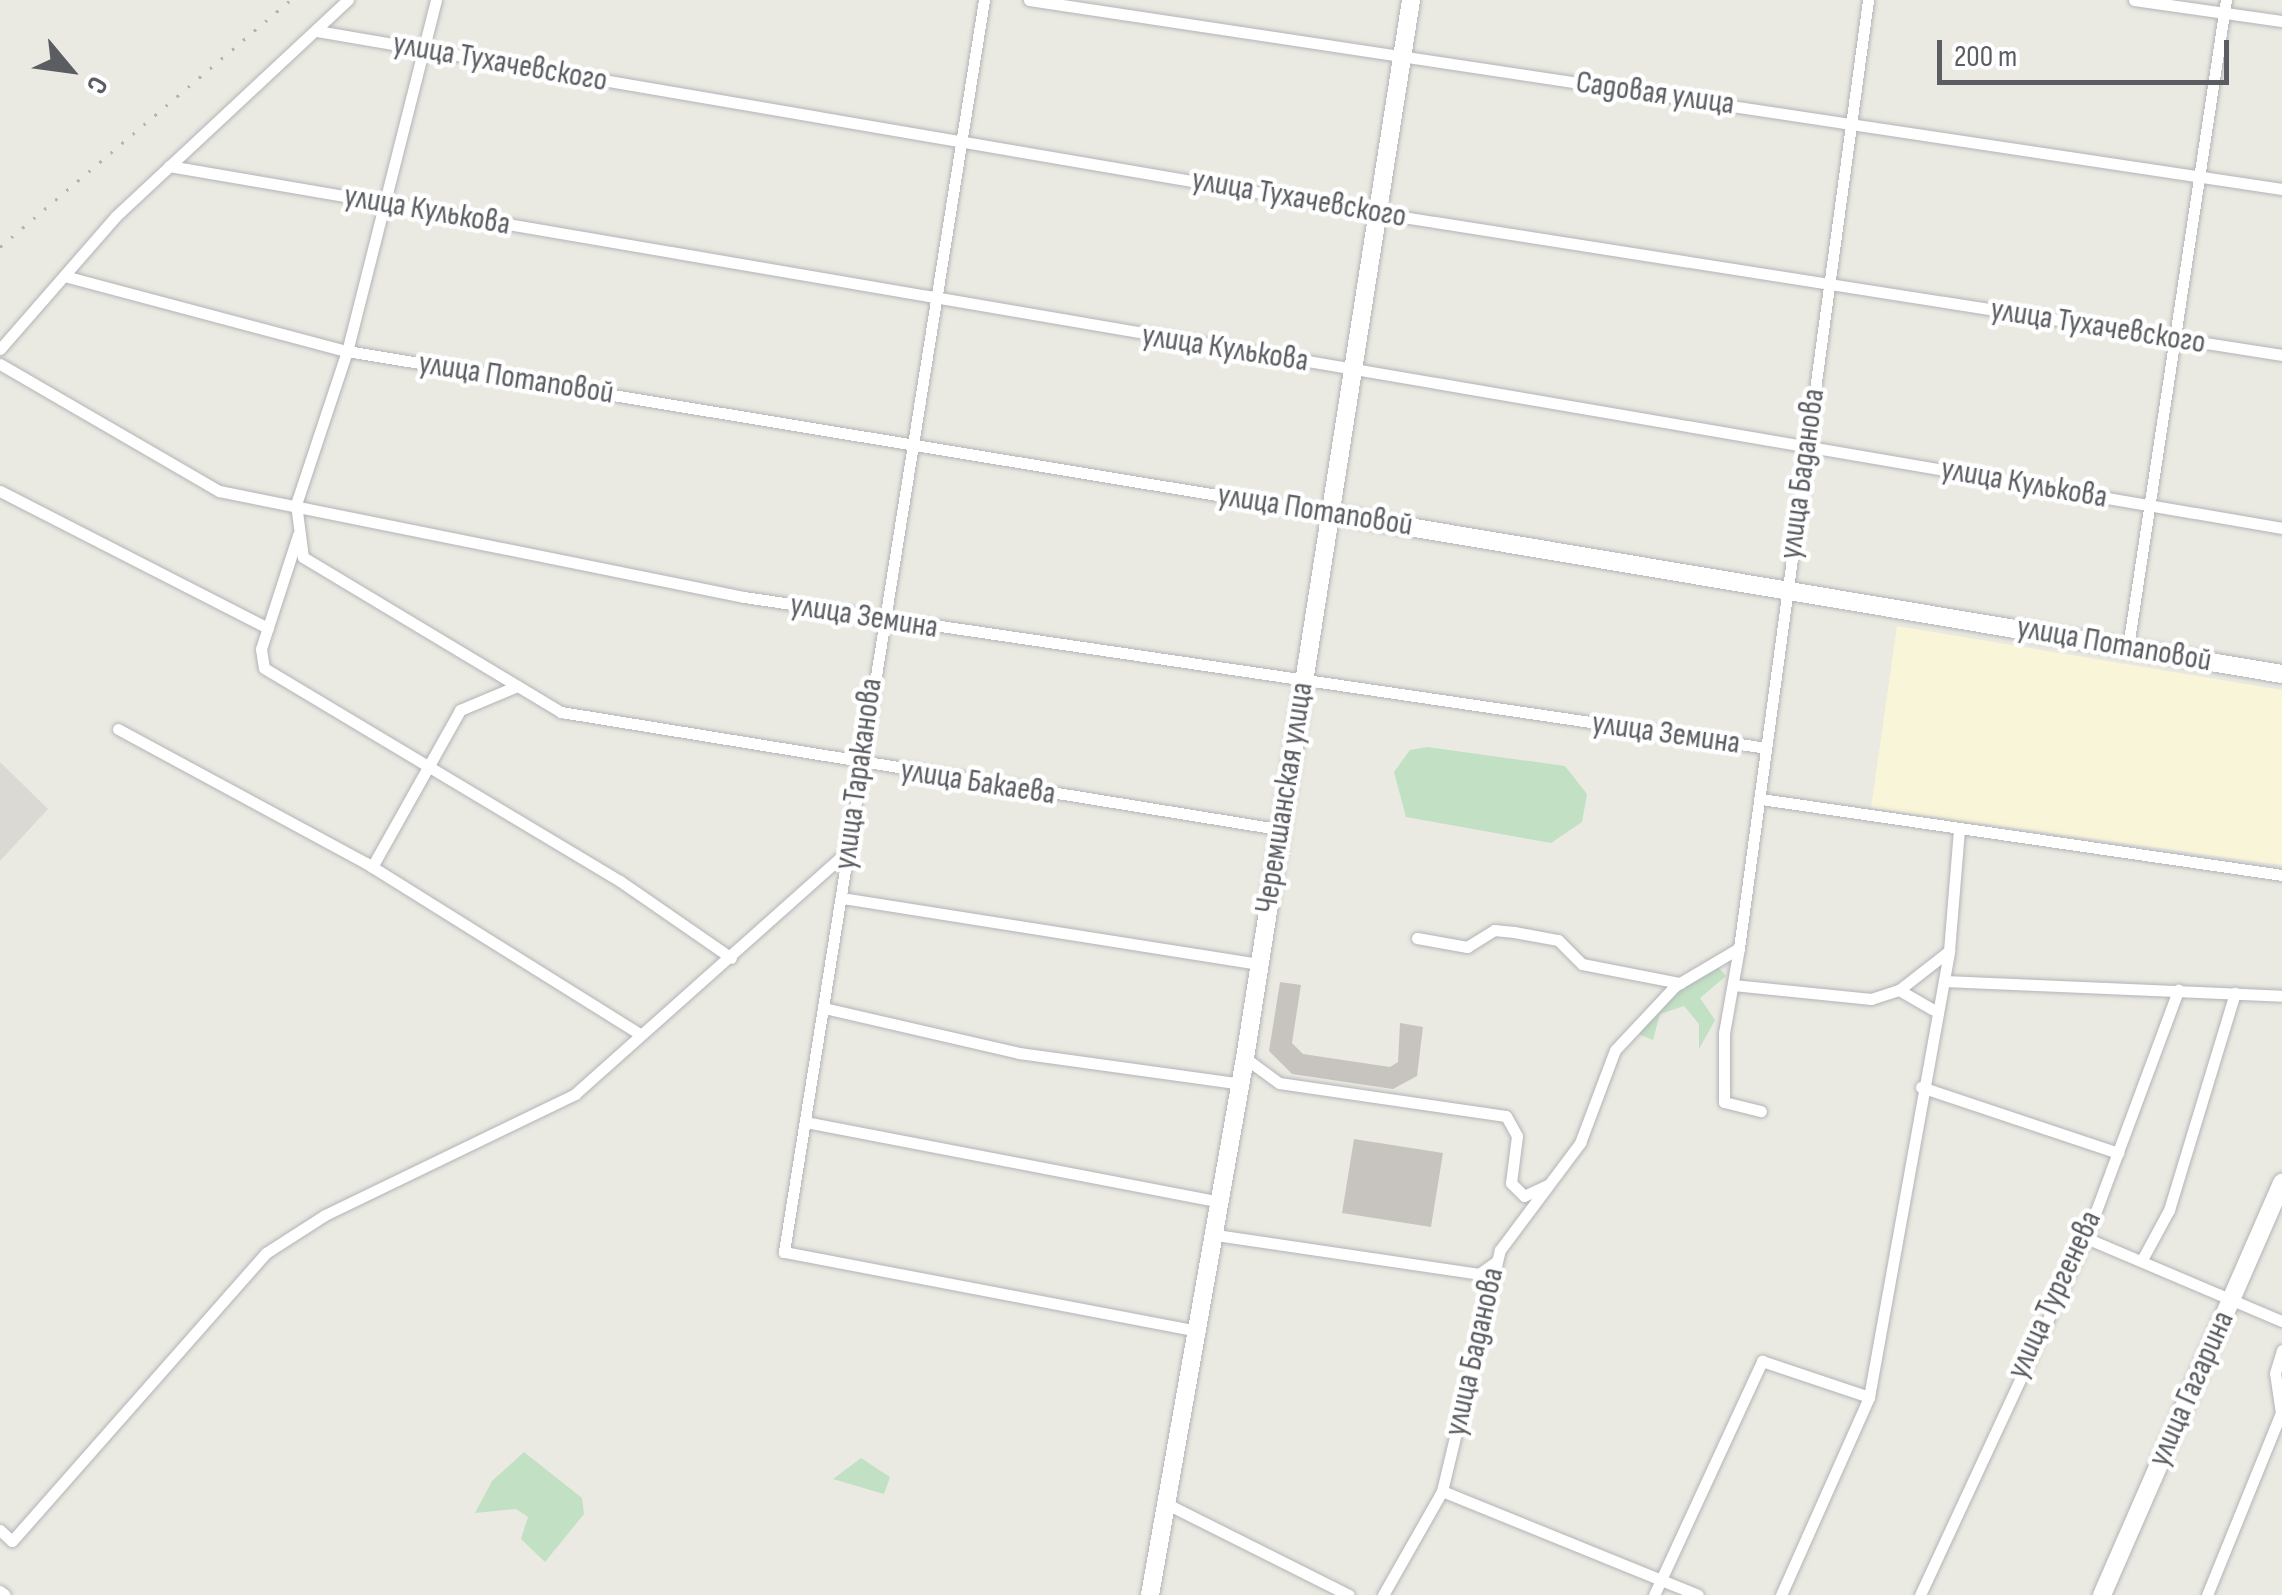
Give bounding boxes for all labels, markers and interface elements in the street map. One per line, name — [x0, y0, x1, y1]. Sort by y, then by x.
north arrow — [20, 20, 120, 120]
scale bar — [1942, 20, 2234, 82]
street label: улица Тухачевского — [390, 25, 610, 101]
text: 200 m — [1954, 39, 2017, 75]
street label: Садовая улица — [1573, 64, 1737, 124]
text: С — [79, 71, 115, 99]
street label: улица Тухачевского — [1189, 161, 1409, 237]
street label: улица Кулькова — [341, 178, 513, 244]
street label: улица Тухачевского — [1988, 291, 2208, 363]
street label: улица Кулькова — [1139, 317, 1311, 381]
street label: улица Потаповой — [416, 345, 616, 413]
street label: улица Баданова — [1772, 386, 1834, 562]
street label: улица Кулькова — [1938, 451, 2110, 517]
street label: улица Потаповой — [1215, 477, 1415, 545]
street label: улица Земина — [787, 586, 941, 648]
street label: улица Потаповой — [2014, 609, 2214, 681]
street label: улица Тараканова — [827, 676, 891, 872]
street label: Черемшанская улица — [1248, 680, 1322, 916]
street label: улица Земина — [1589, 705, 1743, 763]
street label: улица Бакаева — [898, 752, 1058, 814]
street label: улица Тургенева — [1999, 1205, 2111, 1385]
street label: улица Баданова — [1437, 1264, 1513, 1440]
street label: улица Гагарина — [2141, 1305, 2243, 1473]

